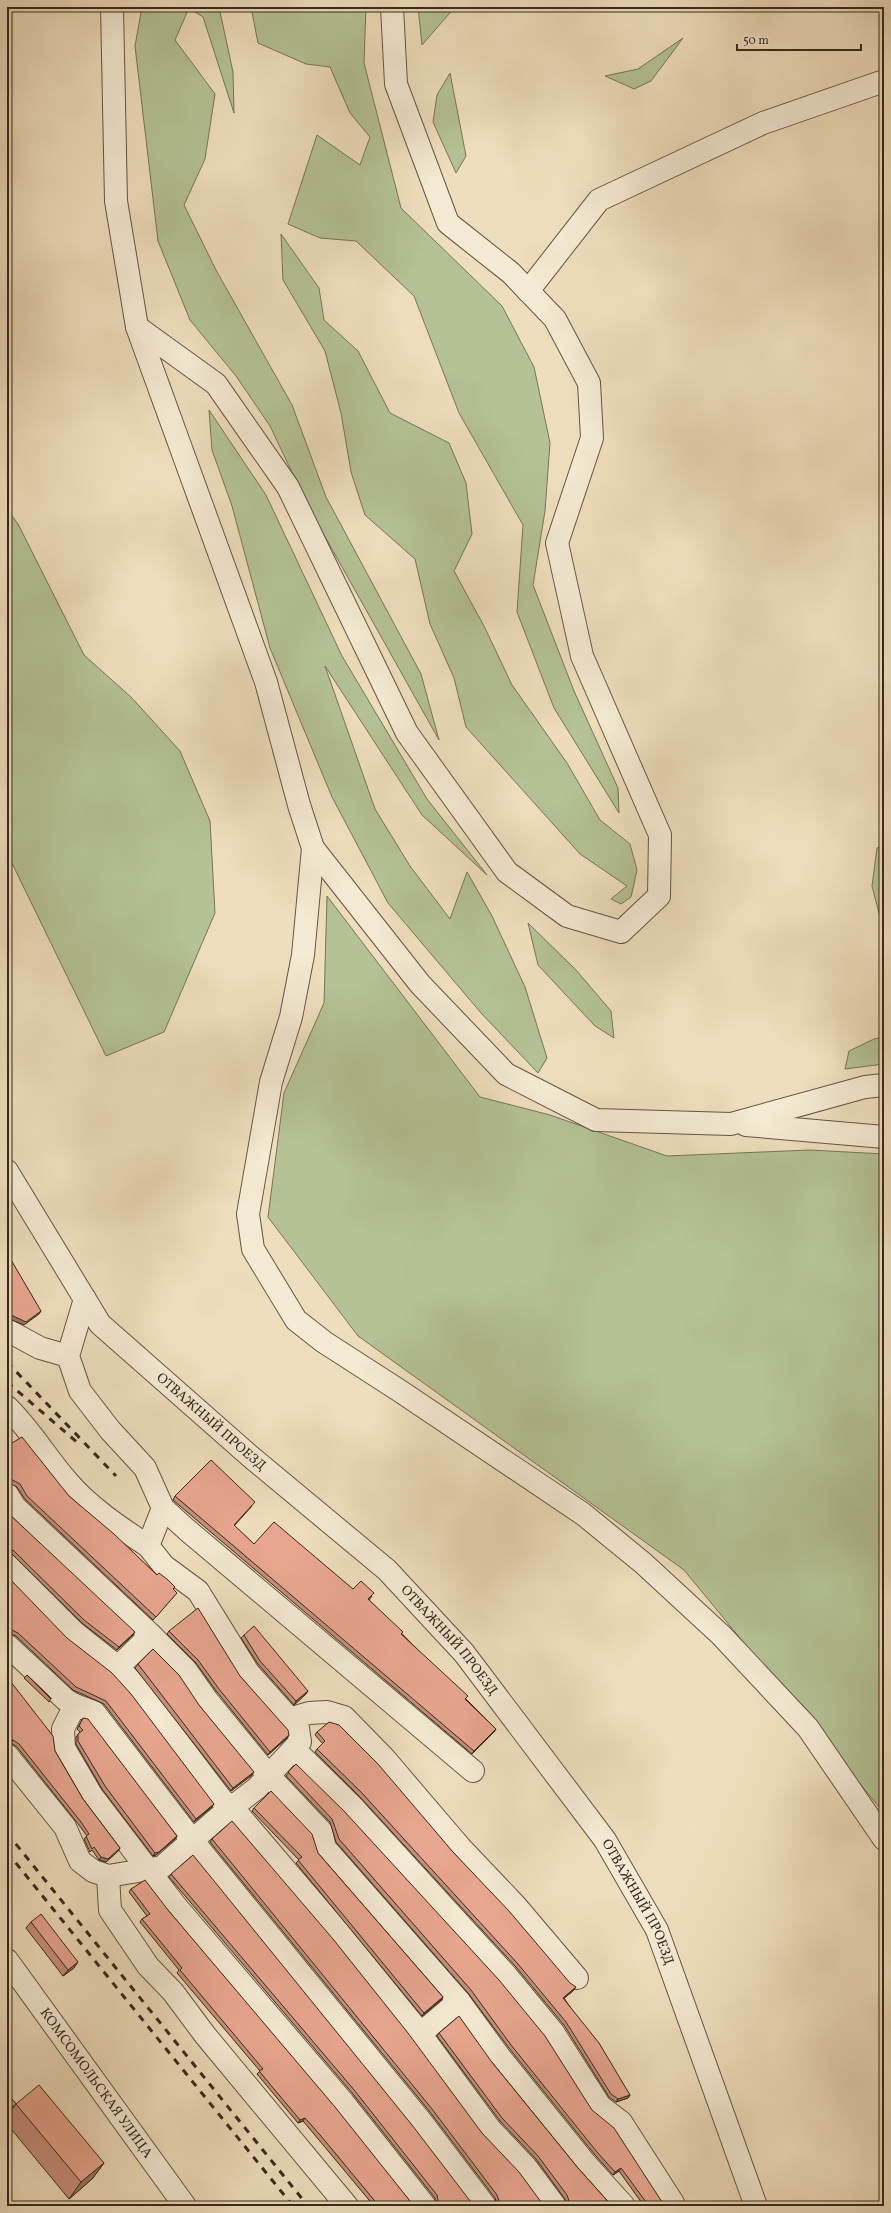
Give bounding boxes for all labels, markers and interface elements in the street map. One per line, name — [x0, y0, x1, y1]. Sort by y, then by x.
scale bar — [737, 26, 861, 52]
text: 50 m — [743, 33, 769, 49]
street label: ОТВАЖНЫЙ ПРОЕЗД — [152, 1368, 270, 1475]
street label: ОТВАЖНЫЙ ПРОЕЗД — [396, 1581, 502, 1699]
street label: ОТВАЖНЫЙ ПРОЕЗД — [597, 1836, 678, 1968]
street label: КОМСОМОЛЬСКАЯ УЛИЦА — [35, 2004, 157, 2162]

